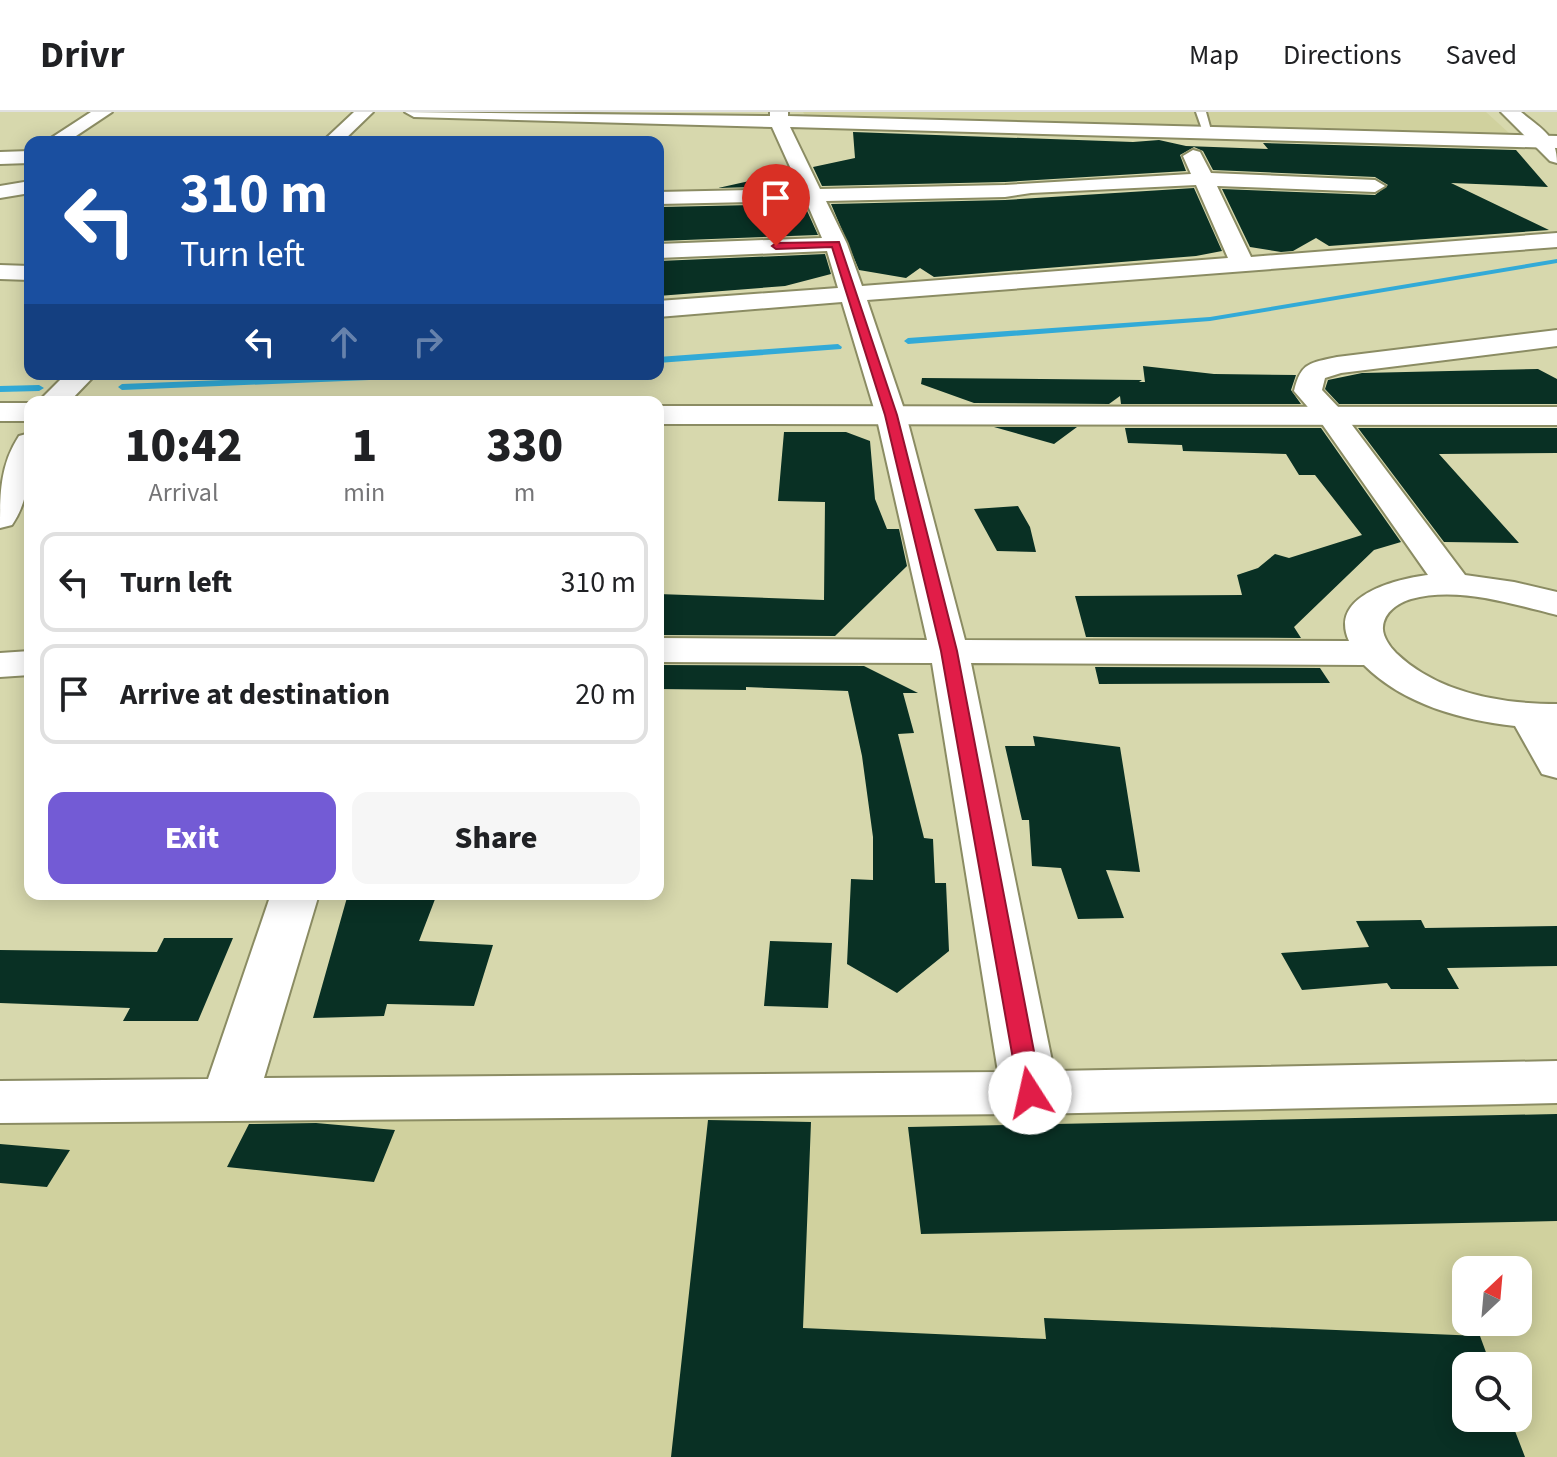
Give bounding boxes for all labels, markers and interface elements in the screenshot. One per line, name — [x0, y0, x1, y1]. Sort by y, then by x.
text: Drivr — [40, 28, 125, 82]
text: Map — [1189, 35, 1239, 75]
text: Directions — [1283, 35, 1402, 75]
text: Saved — [1446, 35, 1517, 75]
text: 310 m — [180, 155, 328, 234]
pin — [742, 164, 810, 246]
icon: left — [48, 168, 152, 272]
icon: arrive — [754, 176, 798, 220]
text: Turn left — [180, 229, 305, 280]
icon: left — [238, 320, 282, 364]
icon: ahead — [322, 320, 366, 364]
icon: right — [406, 320, 450, 364]
text: 10:42 — [125, 412, 242, 480]
text: 1 — [351, 412, 377, 480]
text: 330 — [486, 412, 563, 480]
text: Arrival — [149, 474, 219, 511]
text: min — [343, 474, 385, 511]
text: m — [514, 474, 535, 511]
icon: left — [52, 560, 96, 604]
text: Turn left — [120, 561, 232, 604]
text: 310 m — [560, 561, 636, 604]
icon: arrive — [52, 672, 96, 716]
text: Arrive at destination — [120, 673, 390, 716]
text: 20 m — [575, 673, 636, 716]
button: Exit — [48, 792, 336, 884]
button: Share — [352, 792, 640, 884]
position arrow — [988, 1051, 1072, 1135]
north arrow — [1452, 1256, 1532, 1336]
map controls — [1452, 1256, 1532, 1432]
button: search — [1452, 1352, 1532, 1432]

